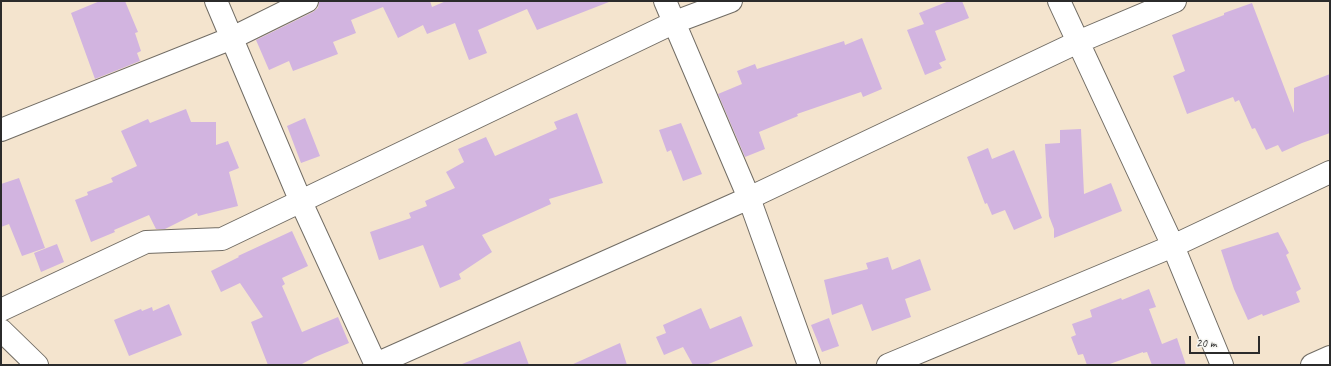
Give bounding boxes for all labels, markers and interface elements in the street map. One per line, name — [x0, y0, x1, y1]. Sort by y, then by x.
scale bar — [1191, 328, 1262, 354]
text: 20 m — [1196, 335, 1216, 351]

